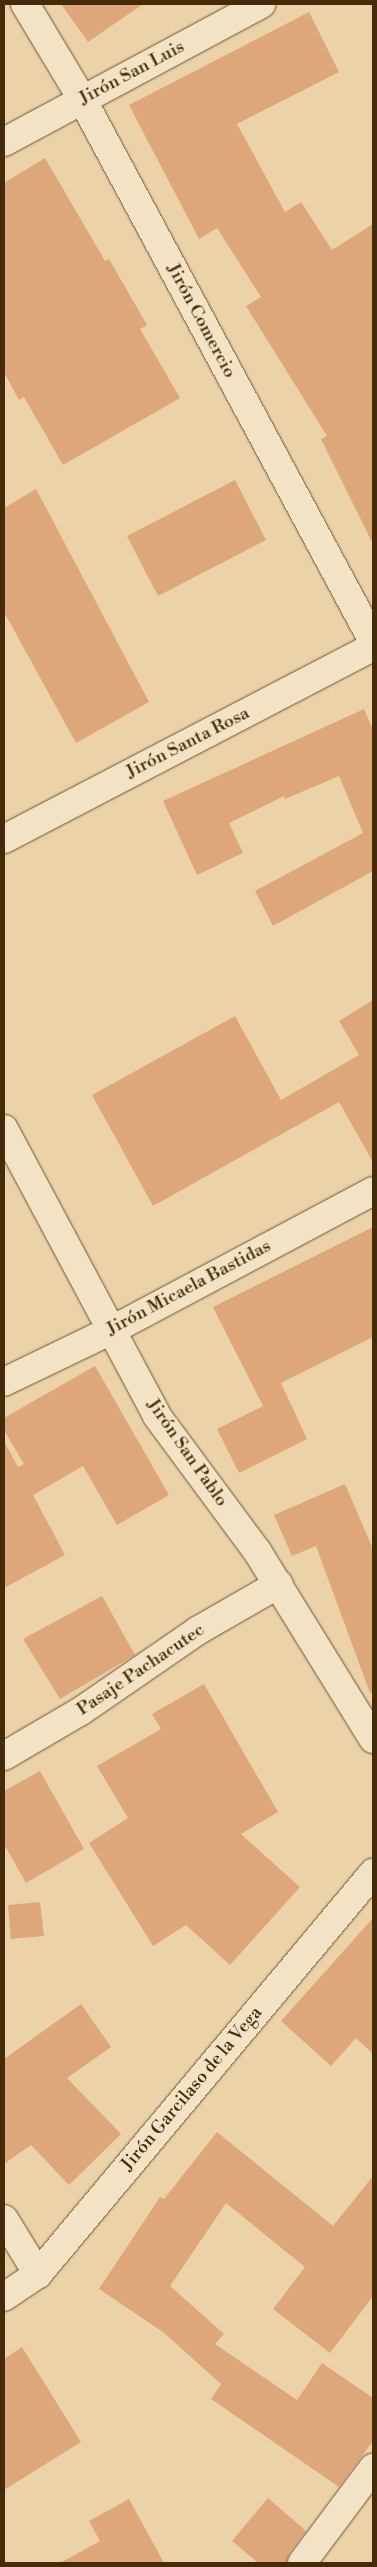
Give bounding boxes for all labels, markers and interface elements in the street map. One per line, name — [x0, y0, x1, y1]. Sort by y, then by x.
street label: Jirón San Luis — [76, 36, 188, 110]
street label: Jirón Comercio — [162, 260, 240, 382]
street label: Jirón Santa Rosa — [123, 703, 253, 783]
street label: Jirón Micaela Bastidas — [103, 1236, 275, 1340]
street label: Jirón San Pablo — [142, 1395, 232, 1511]
street label: Pasaje Pachacutec — [73, 1619, 209, 1721]
street label: Jirón Garcilaso de la Vega — [117, 2003, 267, 2175]

